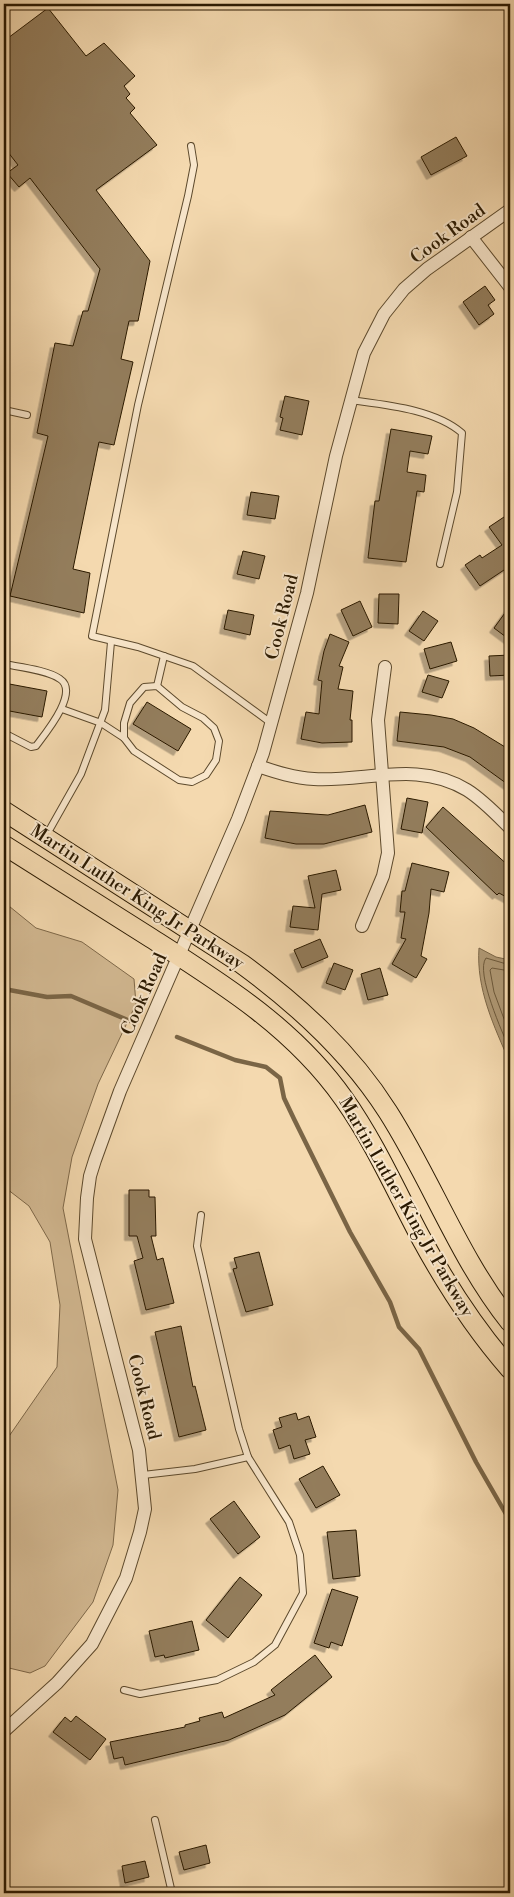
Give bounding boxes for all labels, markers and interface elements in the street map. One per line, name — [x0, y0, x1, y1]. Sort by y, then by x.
street label: Cook Road — [406, 199, 491, 269]
street label: Cook Road — [260, 571, 304, 662]
street label: Martin Luther King Jr Parkway — [26, 819, 248, 975]
street label: Cook Road — [116, 949, 173, 1039]
street label: Martin Luther King Jr Parkway — [333, 1093, 479, 1321]
street label: Cook Road — [122, 1352, 166, 1443]

